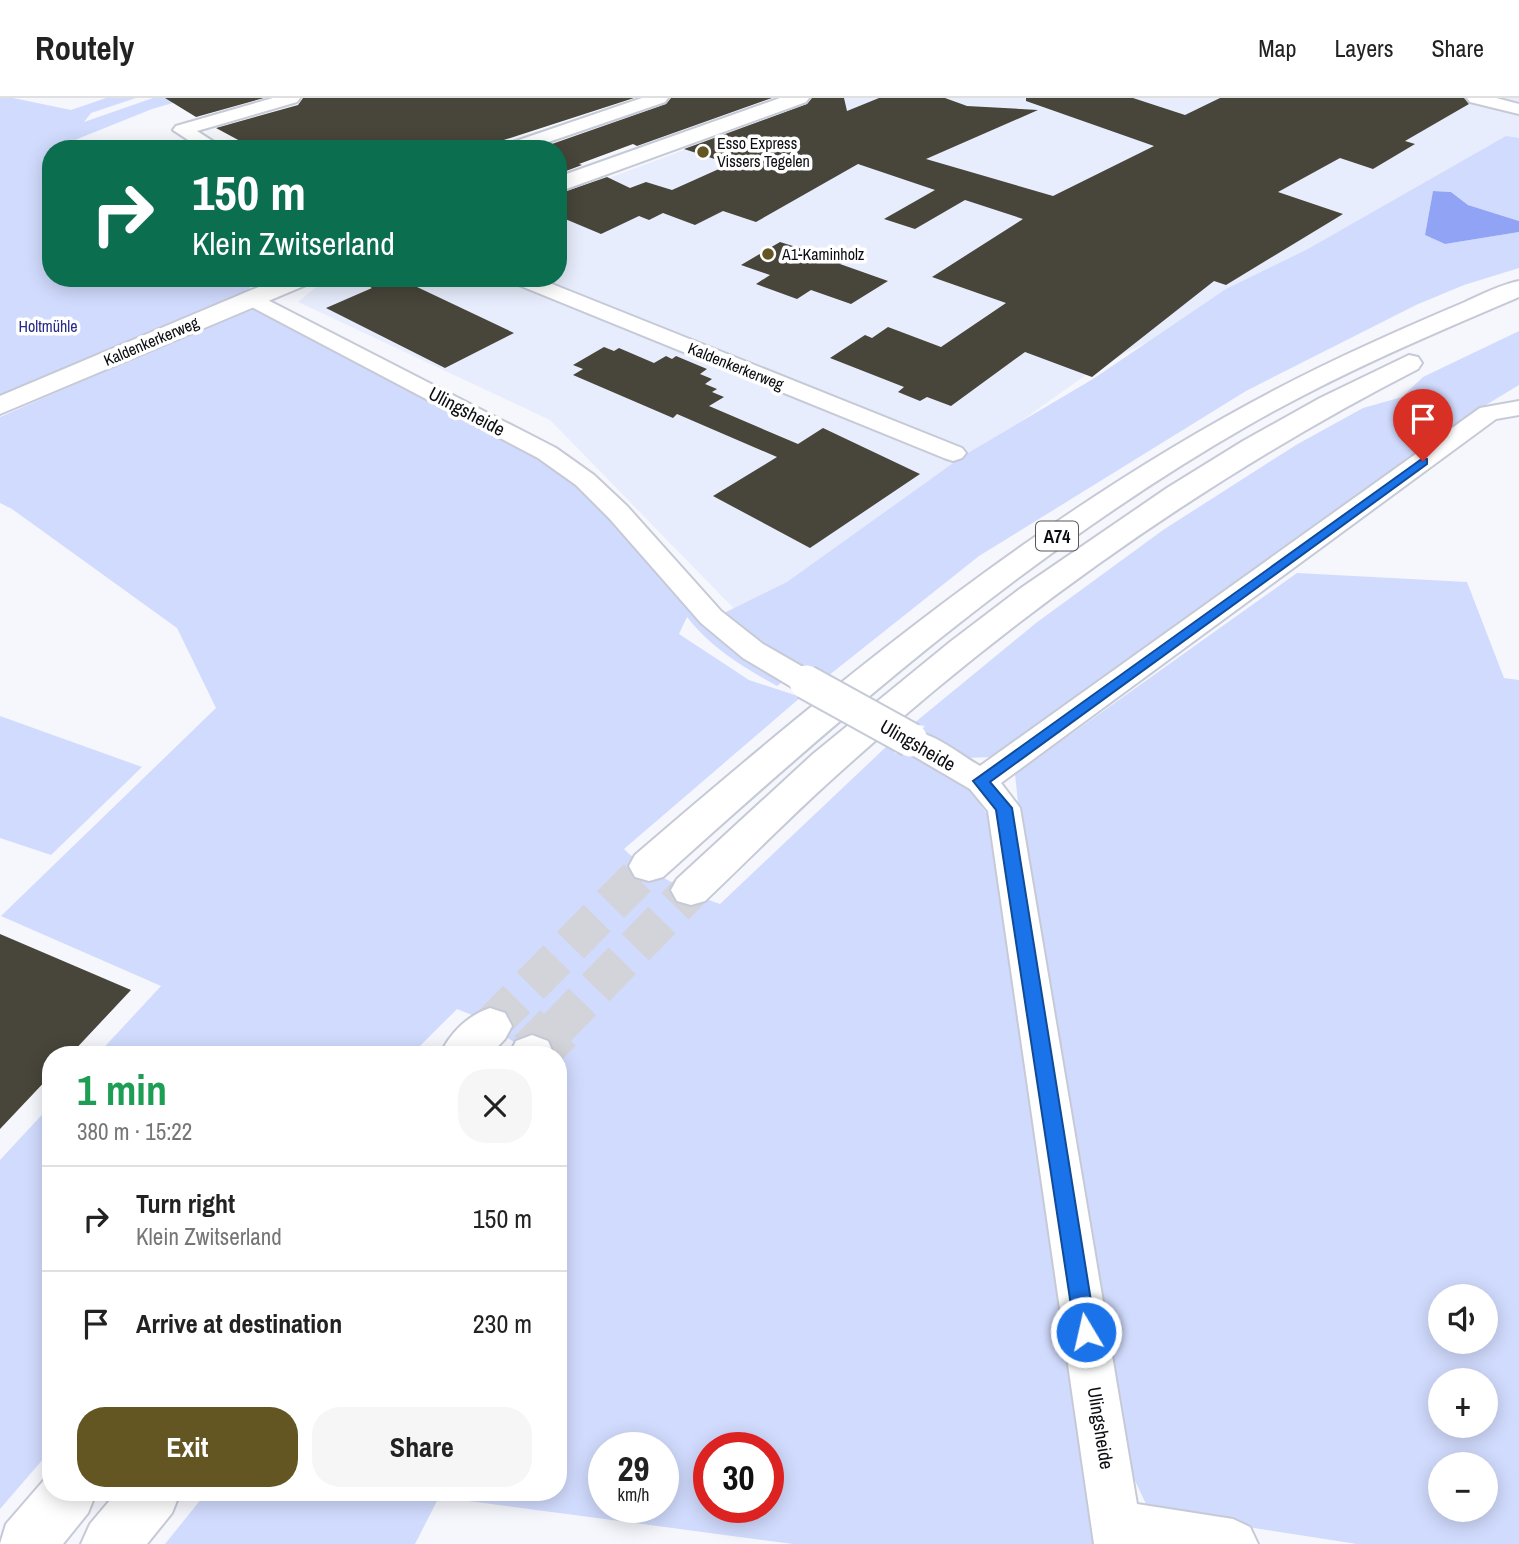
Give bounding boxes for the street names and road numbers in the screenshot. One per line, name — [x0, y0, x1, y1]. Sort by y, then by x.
street label: Kaldenkerkerweg — [100, 311, 203, 371]
street label: Kaldenkerkerweg — [685, 337, 788, 395]
street label: Ulingsheide — [424, 380, 510, 442]
road number: A74 — [1036, 522, 1078, 550]
street label: Ulingsheide — [875, 713, 961, 777]
street label: Ulingsheide — [1082, 1385, 1120, 1471]

